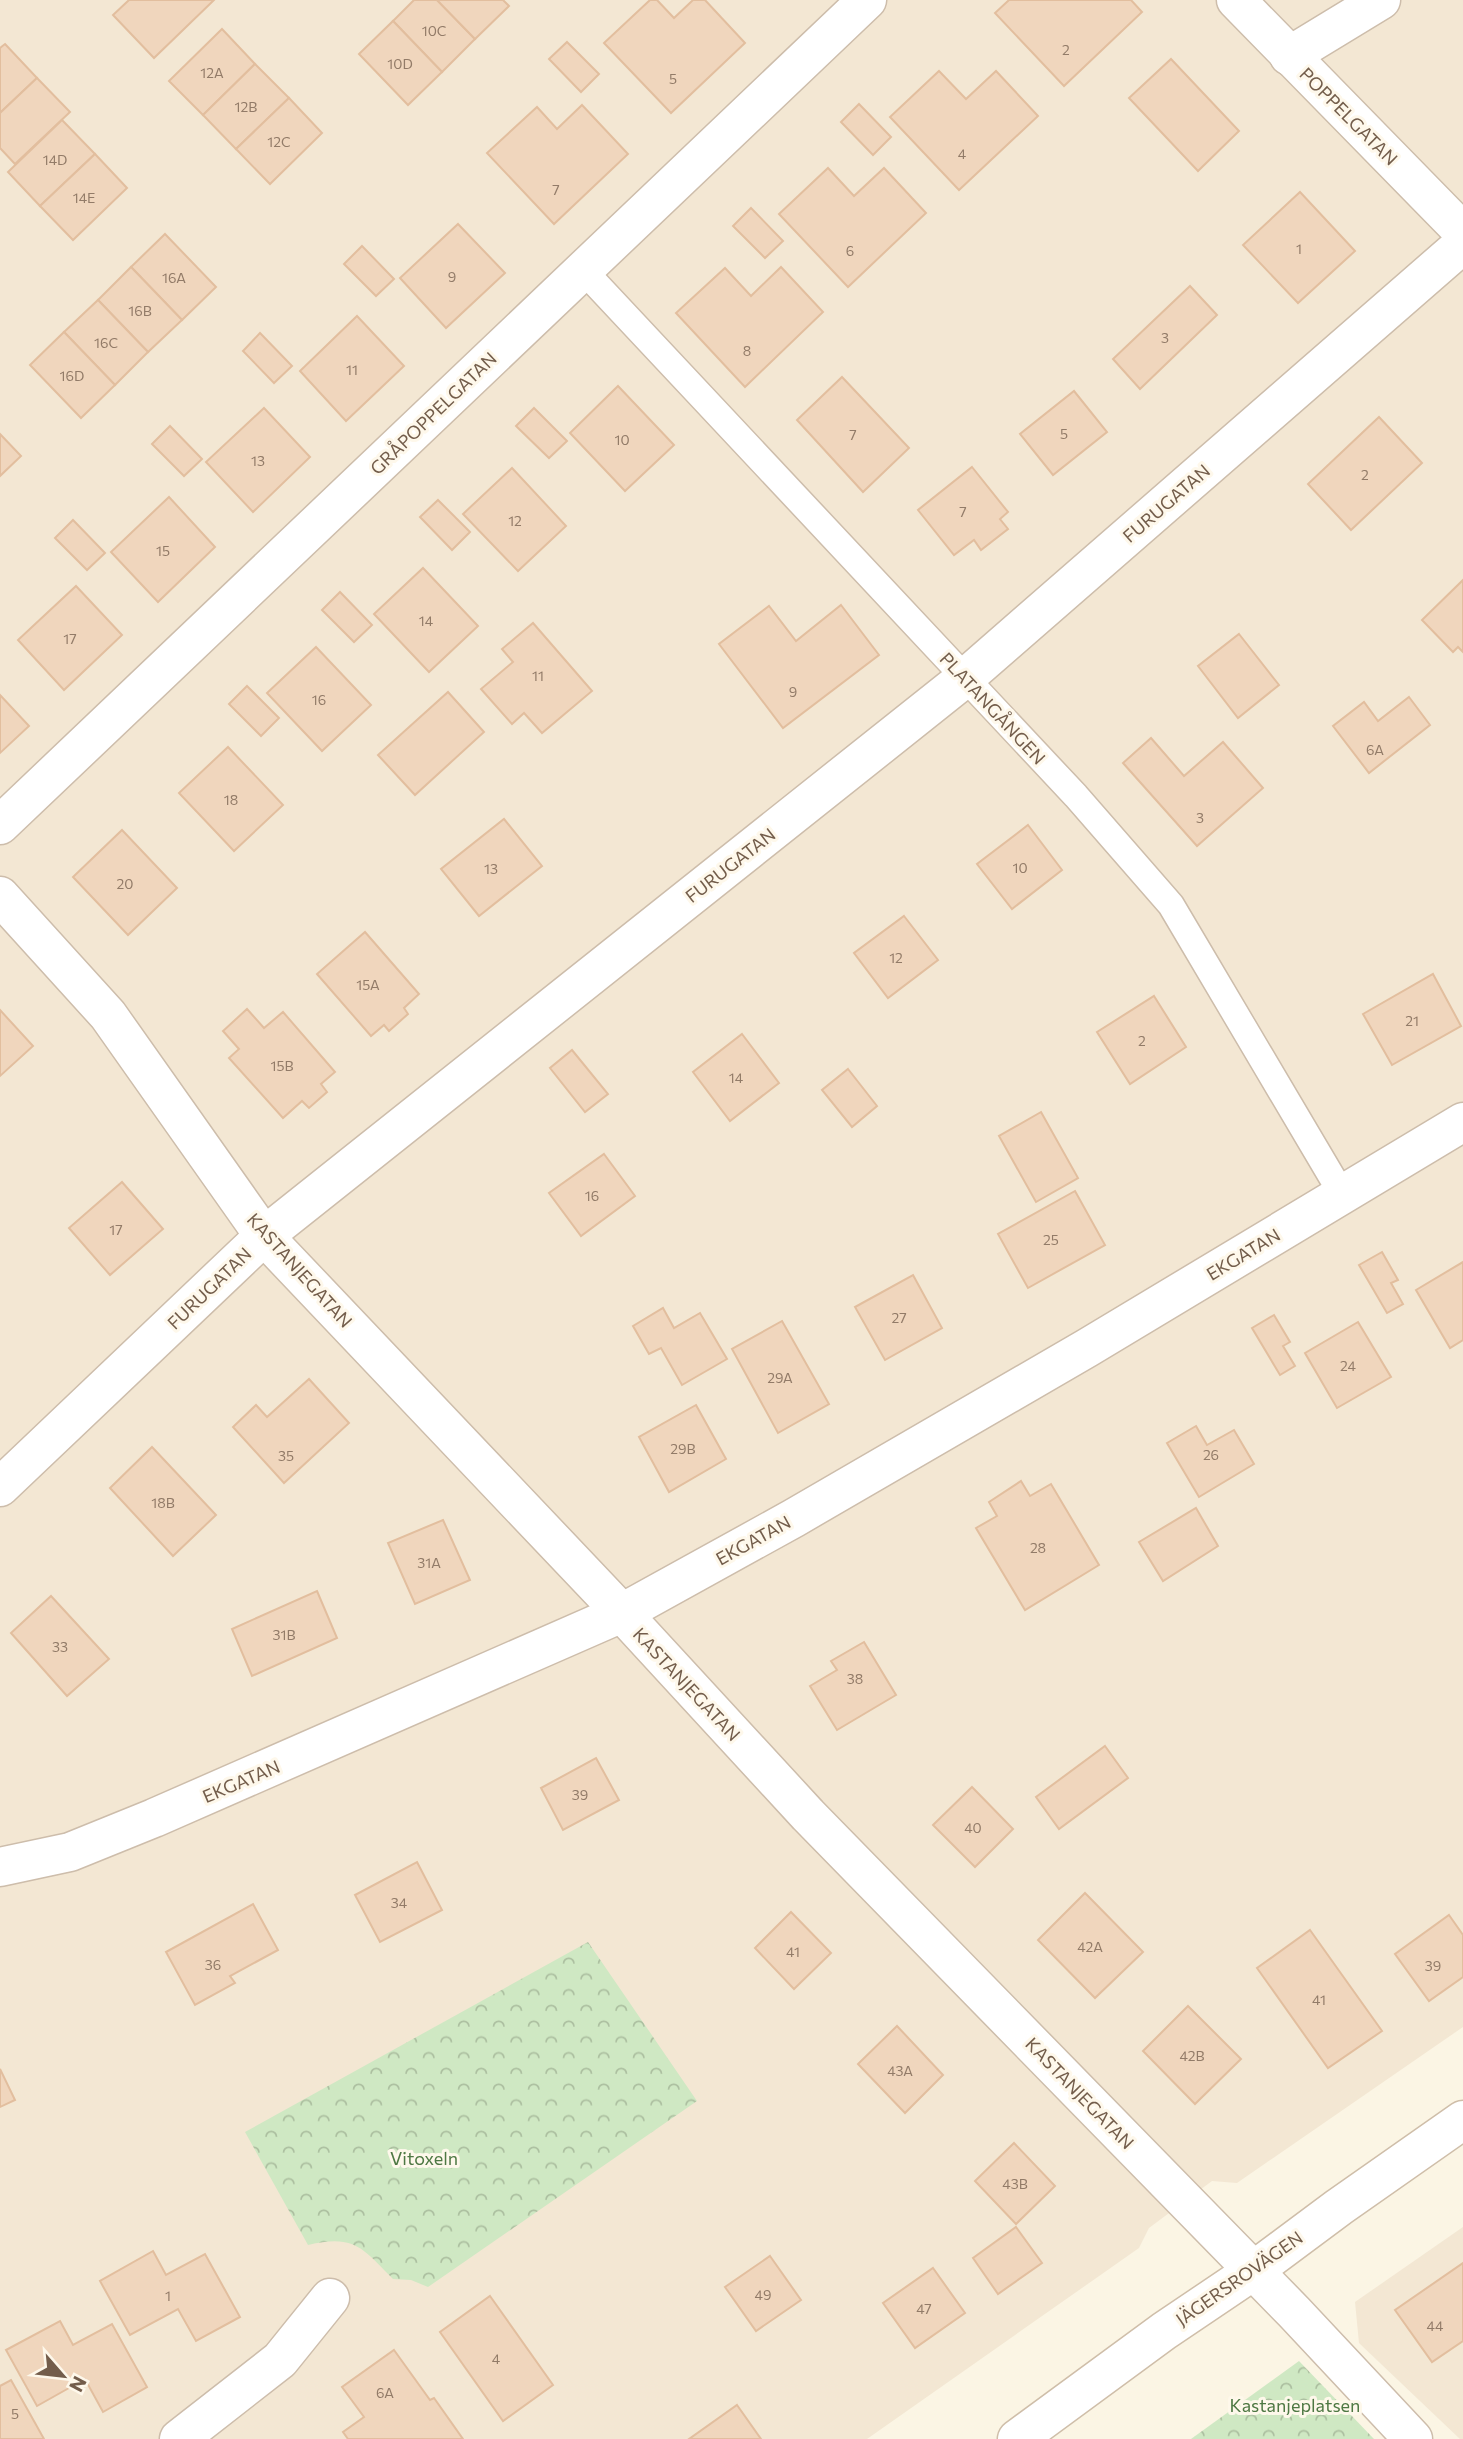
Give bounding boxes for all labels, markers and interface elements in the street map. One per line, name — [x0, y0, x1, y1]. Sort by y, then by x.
house number: 10C — [422, 22, 446, 39]
house number: 2 — [1062, 41, 1070, 58]
house number: 10D — [387, 55, 413, 72]
street label: POPPELGATAN — [1296, 63, 1402, 169]
house number: 12A — [200, 64, 224, 81]
house number: 5 — [669, 70, 677, 87]
house number: 12B — [235, 98, 257, 115]
house number: 12C — [267, 133, 291, 150]
house number: 4 — [958, 145, 967, 162]
house number: 14D — [43, 151, 67, 168]
house number: 7 — [552, 181, 560, 198]
house number: 14E — [73, 189, 95, 206]
house number: 1 — [1296, 240, 1302, 257]
house number: 6 — [846, 242, 854, 259]
house number: 9 — [448, 268, 456, 285]
house number: 16A — [162, 269, 186, 286]
house number: 16B — [128, 302, 152, 319]
house number: 3 — [1161, 329, 1169, 346]
house number: 16C — [94, 334, 118, 351]
house number: 8 — [743, 342, 751, 359]
street label: GRÅPOPPELGATAN — [365, 347, 501, 479]
house number: 11 — [346, 361, 358, 378]
house number: 16D — [60, 367, 84, 384]
house number: 5 — [1060, 425, 1068, 442]
house number: 7 — [849, 426, 857, 443]
house number: 10 — [614, 431, 630, 448]
house number: 13 — [251, 452, 265, 469]
street label: FURUGATAN — [1118, 459, 1214, 547]
house number: 2 — [1361, 466, 1369, 483]
house number: 7 — [959, 503, 967, 520]
house number: 12 — [508, 512, 522, 529]
house number: 15 — [156, 542, 170, 559]
house number: 14 — [419, 612, 434, 629]
house number: 17 — [63, 630, 77, 647]
street label: PLATANGÅNGEN — [935, 647, 1051, 769]
house number: 11 — [532, 667, 544, 684]
house number: 9 — [789, 683, 797, 700]
house number: 16 — [312, 691, 326, 708]
house number: 6A — [1366, 741, 1384, 758]
house number: 18 — [224, 791, 238, 808]
house number: 3 — [1196, 809, 1204, 826]
street label: FURUGATAN — [681, 823, 779, 907]
house number: 10 — [1012, 859, 1028, 876]
house number: 13 — [484, 860, 498, 877]
house number: 20 — [117, 875, 133, 892]
house number: 12 — [889, 949, 903, 966]
house number: 15A — [356, 976, 380, 993]
house number: 21 — [1405, 1012, 1419, 1029]
house number: 2 — [1138, 1032, 1146, 1049]
house number: 15B — [270, 1057, 294, 1074]
house number: 14 — [729, 1069, 744, 1086]
house number: 16 — [585, 1187, 599, 1204]
street label: KASTANJEGATAN — [243, 1208, 357, 1332]
house number: 17 — [109, 1221, 123, 1238]
street label: EKGATAN — [1202, 1223, 1284, 1285]
house number: 25 — [1043, 1231, 1059, 1248]
street label: FURUGATAN — [162, 1242, 256, 1334]
house number: 27 — [891, 1309, 907, 1326]
house number: 24 — [1340, 1357, 1357, 1374]
house number: 29A — [767, 1369, 793, 1386]
house number: 29B — [670, 1440, 696, 1457]
house number: 26 — [1203, 1446, 1219, 1463]
house number: 35 — [278, 1447, 294, 1464]
house number: 18B — [151, 1494, 175, 1511]
street label: EKGATAN — [712, 1510, 794, 1570]
house number: 28 — [1030, 1539, 1046, 1556]
house number: 31A — [417, 1554, 441, 1571]
street label: KASTANJEGATAN — [629, 1623, 745, 1745]
house number: 31B — [272, 1626, 296, 1643]
house number: 33 — [52, 1638, 68, 1655]
house number: 38 — [847, 1670, 863, 1687]
street label: EKGATAN — [199, 1755, 283, 1807]
house number: 39 — [572, 1786, 588, 1803]
house number: 40 — [964, 1819, 982, 1836]
house number: 34 — [391, 1894, 408, 1911]
house number: 42A — [1077, 1938, 1103, 1955]
house number: 41 — [786, 1943, 800, 1960]
house number: 36 — [205, 1956, 221, 1973]
house number: 39 — [1425, 1957, 1441, 1974]
house number: 41 — [1312, 1991, 1326, 2008]
street label: KASTANJEGATAN — [1021, 2033, 1139, 2153]
house number: 42B — [1180, 2047, 1205, 2064]
house number: 43A — [887, 2062, 913, 2079]
park label: Vitoxeln — [390, 2147, 458, 2169]
house number: 43B — [1002, 2175, 1028, 2192]
street label: JÄGERSROVÄGEN — [1171, 2226, 1307, 2330]
house number: 49 — [755, 2286, 771, 2303]
house number: 1 — [165, 2287, 171, 2304]
house number: 47 — [916, 2300, 932, 2317]
house number: 44 — [1427, 2317, 1444, 2334]
north arrow — [28, 2341, 98, 2411]
house number: 4 — [492, 2350, 501, 2367]
text: N — [65, 2373, 92, 2396]
house number: 6A — [376, 2384, 394, 2401]
park label: Kastanjeplatsen — [1230, 2394, 1360, 2416]
house number: 5 — [11, 2405, 19, 2422]

